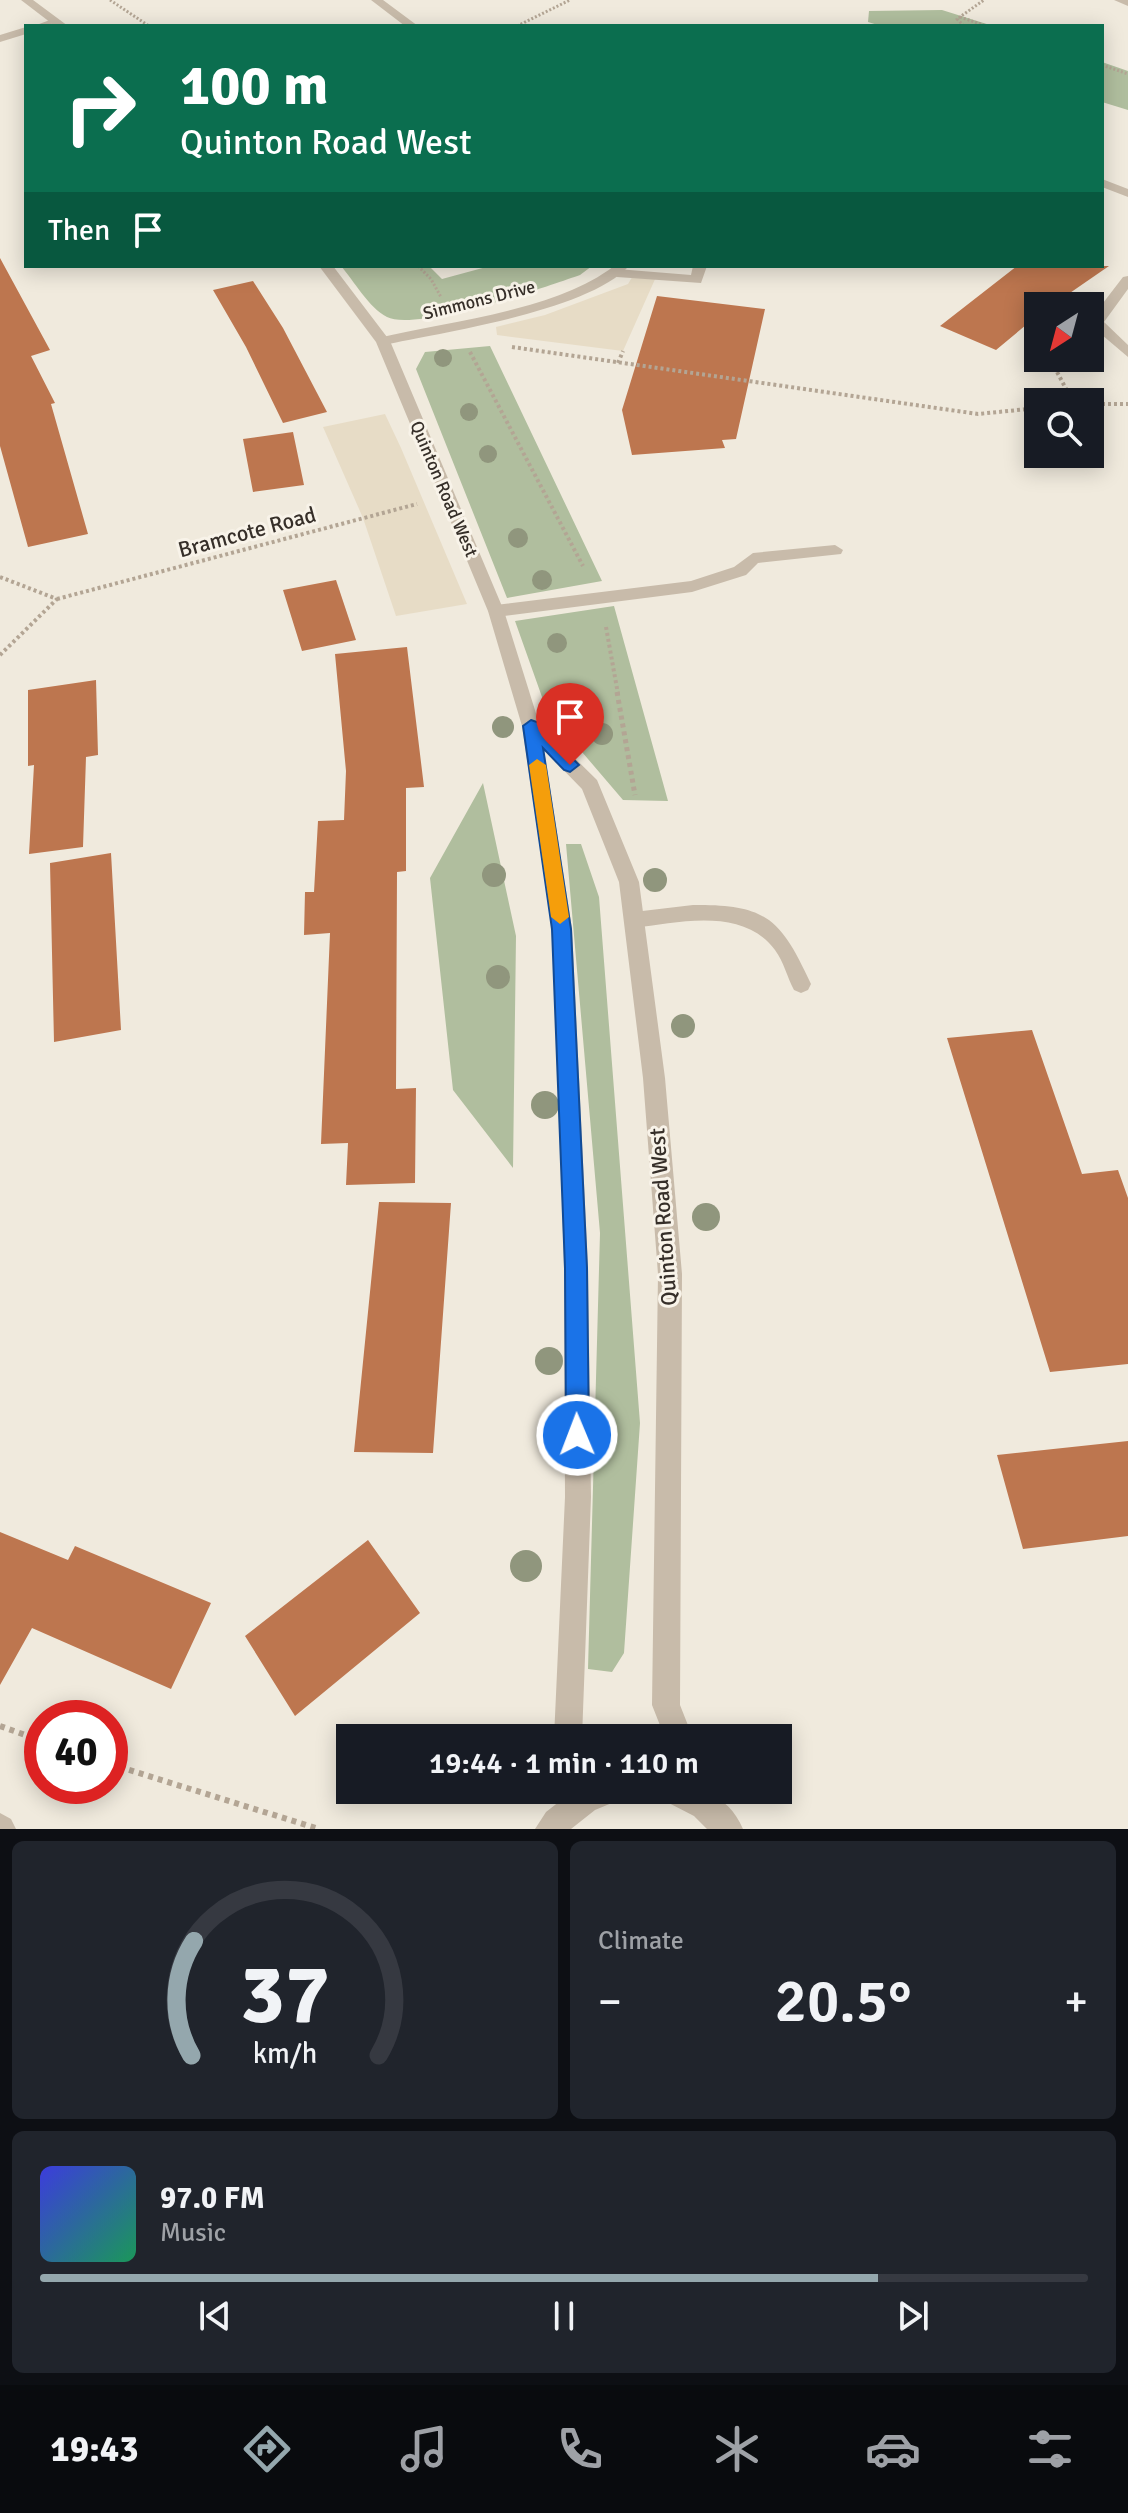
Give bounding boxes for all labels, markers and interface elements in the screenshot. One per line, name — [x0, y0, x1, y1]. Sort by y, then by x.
text: 100 m — [180, 51, 328, 120]
icon: right — [48, 56, 152, 160]
text: Quinton Road West — [180, 120, 471, 165]
icon: arrive — [126, 208, 170, 252]
text: Then — [48, 212, 110, 249]
street label: Simmons Drive — [421, 275, 537, 325]
north arrow — [1024, 292, 1104, 372]
map controls — [1024, 292, 1104, 468]
button: search — [1024, 388, 1104, 468]
street label: Quinton Road West — [405, 418, 483, 560]
street label: Bramcote Road — [175, 501, 319, 563]
pin — [536, 683, 604, 765]
icon: arrive — [548, 695, 592, 739]
street label: Quinton Road West — [643, 1127, 683, 1307]
position arrow — [535, 1393, 619, 1477]
speed limit sign: 40 — [24, 1700, 128, 1804]
text: 19:44 · 1 min · 110 m — [429, 1745, 699, 1782]
text: Climate — [598, 1925, 684, 1957]
text: 37 — [240, 1944, 330, 2046]
text: 20.5° — [775, 1965, 911, 2039]
text: − — [598, 1975, 622, 2029]
text: + — [1064, 1975, 1088, 2029]
text: km/h — [253, 2036, 317, 2071]
text: 97.0 FM — [160, 2180, 265, 2217]
text: Music — [160, 2217, 226, 2249]
icon: previous — [193, 2294, 237, 2338]
icon: pause — [542, 2294, 586, 2338]
icon: next — [891, 2294, 935, 2338]
icon: directions — [239, 2421, 295, 2477]
icon: music — [396, 2421, 452, 2477]
icon: phone — [552, 2421, 608, 2477]
icon: climate — [709, 2421, 765, 2477]
icon: car — [865, 2421, 921, 2477]
icon: filters — [1022, 2421, 1078, 2477]
text: 19:43 — [50, 2427, 139, 2472]

